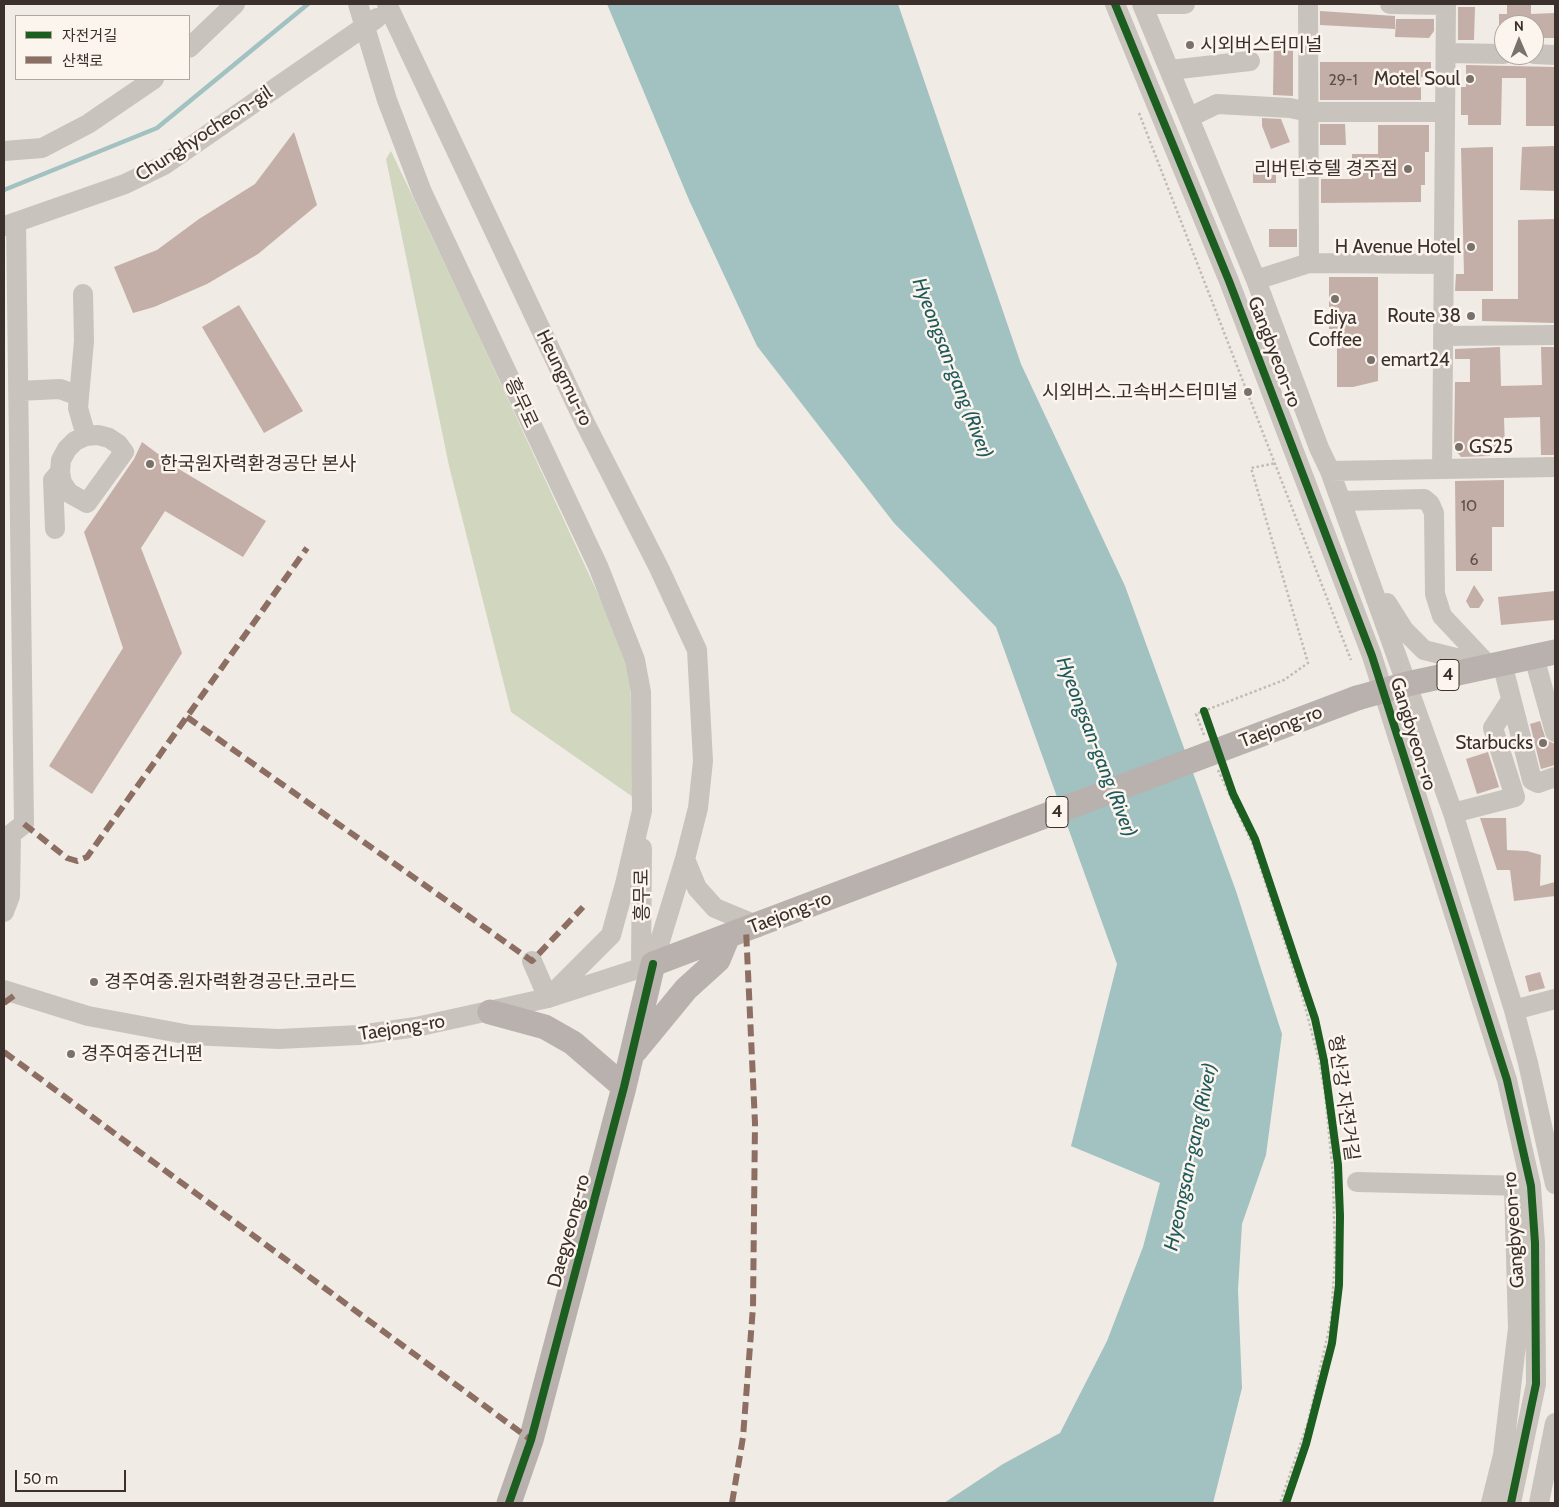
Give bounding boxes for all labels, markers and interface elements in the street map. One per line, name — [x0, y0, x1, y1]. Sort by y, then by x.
legend — [15, 15, 190, 80]
north arrow — [1494, 15, 1544, 65]
text: N — [1514, 17, 1524, 35]
text: 자전거길 — [62, 27, 117, 45]
place label: 시외버스터미널 — [1200, 34, 1322, 56]
marker: 시외버스터미널 — [1184, 39, 1196, 51]
text: 산책로 — [62, 52, 103, 70]
place label: Motel Soul — [1374, 68, 1460, 90]
house number: 29-1 — [1328, 70, 1358, 90]
marker: Motel Soul — [1464, 73, 1476, 85]
street label: Chunghyocheon-gil — [132, 81, 276, 187]
place label: 리버틴호텔 경주점 — [1254, 158, 1398, 180]
marker: 리버틴호텔 경주점 — [1402, 163, 1414, 175]
place label: H Avenue Hotel — [1335, 236, 1461, 258]
marker: H Avenue Hotel — [1465, 241, 1477, 253]
water label: Hyeongsan-gang (River) — [907, 275, 997, 461]
street label: Gangbyeon-ro — [1242, 293, 1306, 411]
marker: Ediya Coffee — [1329, 293, 1341, 305]
place label: Route 38 — [1387, 305, 1461, 327]
place label: Ediya Coffee — [1308, 307, 1362, 351]
marker: Route 38 — [1465, 310, 1477, 322]
street label: Heungmu-ro — [531, 326, 597, 430]
place label: emart24 — [1381, 349, 1450, 371]
marker: emart24 — [1365, 354, 1377, 366]
street label: 흥무로 — [500, 374, 542, 432]
place label: 시외버스.고속버스터미널 — [1042, 381, 1238, 403]
marker: 시외버스.고속버스터미널 — [1242, 386, 1254, 398]
place label: GS25 — [1469, 436, 1513, 458]
marker: GS25 — [1453, 441, 1465, 453]
place label: 한국원자력환경공단 본사 — [160, 453, 357, 475]
marker: 한국원자력환경공단 본사 — [144, 458, 156, 470]
house number: 10 — [1461, 496, 1477, 516]
house number: 6 — [1469, 550, 1479, 570]
water label: Hyeongsan-gang (River) — [1051, 654, 1141, 840]
road number: 4 — [1437, 660, 1459, 690]
street label: Gangbyeon-ro — [1385, 675, 1441, 793]
street label: Taejong-ro — [1236, 701, 1326, 753]
place label: Starbucks — [1455, 732, 1533, 754]
marker: Starbucks — [1537, 737, 1549, 749]
road number: 4 — [1046, 796, 1068, 828]
street label: 흥무로 — [631, 869, 653, 921]
street label: Taejong-ro — [745, 887, 835, 939]
place label: 경주여중.원자력환경공단.코라드 — [104, 971, 357, 993]
marker: 경주여중.원자력환경공단.코라드 — [88, 976, 100, 988]
street label: Taejong-ro — [357, 1010, 447, 1046]
street label: 형산강 자전거길 — [1323, 1034, 1363, 1162]
place label: 경주여중건너편 — [81, 1043, 203, 1065]
marker: 경주여중건너편 — [65, 1048, 77, 1060]
water label: Hyeongsan-gang (River) — [1159, 1061, 1223, 1253]
street label: Gangbyeon-ro — [1499, 1171, 1529, 1289]
street label: Daegyeong-ro — [543, 1172, 595, 1290]
scale bar — [18, 1460, 129, 1492]
text: 50 m — [23, 1470, 58, 1488]

